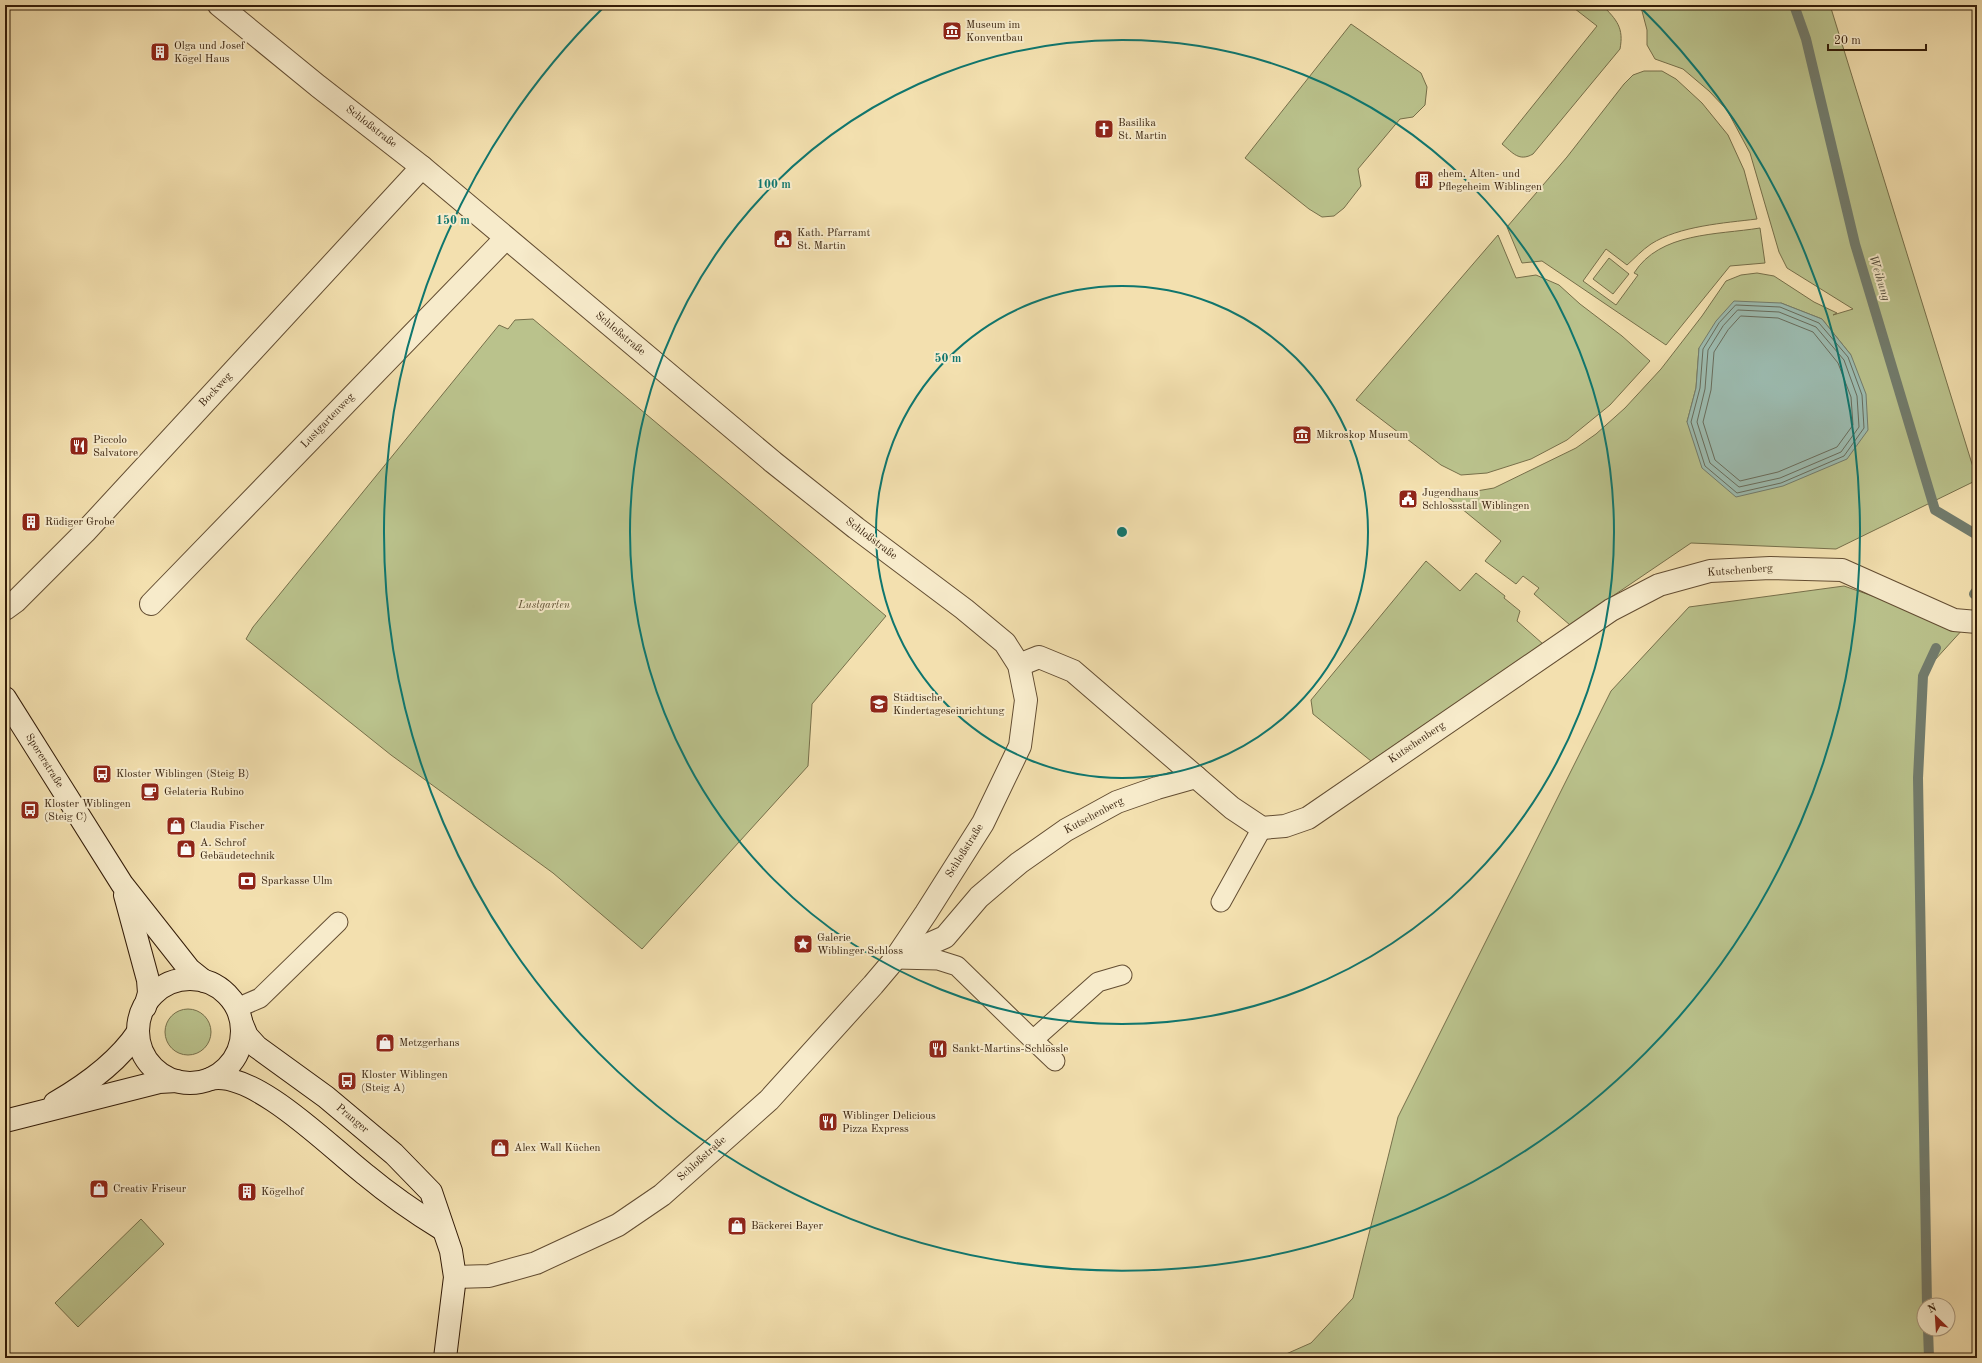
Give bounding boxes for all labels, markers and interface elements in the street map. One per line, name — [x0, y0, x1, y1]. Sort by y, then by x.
museum icon: Museum im Konventbau — [941, 20, 963, 42]
place label: Museum im Konventbau — [966, 20, 1023, 44]
scale bar — [1828, 26, 1926, 52]
text: 20 m — [1834, 35, 1861, 47]
building icon: Olga und Josef Kögel Haus — [149, 41, 171, 63]
place label: Olga und Josef Kögel Haus — [174, 41, 245, 65]
street label: Schloßstraße — [343, 104, 399, 150]
church icon: Basilika St. Martin — [1093, 118, 1115, 140]
place label: Basilika St. Martin — [1118, 118, 1167, 142]
building icon: ehem. Alten- und Pflegeheim Wiblingen — [1413, 169, 1435, 191]
place label: ehem. Alten- und Pflegeheim Wiblingen — [1438, 169, 1542, 193]
text: 100 m — [757, 179, 791, 191]
text: 150 m — [436, 214, 470, 227]
public building icon: Kath. Pfarramt St. Martin — [772, 228, 794, 250]
place label: Kath. Pfarramt St. Martin — [797, 228, 870, 252]
water label: Weihung — [1866, 254, 1892, 303]
street label: Schloßstraße — [593, 310, 647, 358]
text: 50 m — [935, 352, 962, 365]
street label: Bockweg — [197, 371, 235, 409]
street label: Lustgartenweg — [299, 391, 357, 451]
museum icon: Mikroskop Museum — [1291, 424, 1313, 446]
place label: Mikroskop Museum — [1316, 430, 1408, 441]
restaurant icon: Piccolo Salvatore — [68, 435, 90, 457]
place label: Piccolo Salvatore — [93, 435, 138, 459]
public building icon: Jugendhaus Schlossstall Wiblingen — [1397, 488, 1419, 510]
place label: Jugendhaus Schlossstall Wiblingen — [1422, 488, 1529, 512]
building icon: Rüdiger Grobe — [20, 511, 42, 533]
street label: Schloßstraße — [843, 516, 899, 562]
place label: Rüdiger Grobe — [45, 517, 115, 528]
centre of rings — [1115, 525, 1129, 539]
street label: Kutschenberg — [1707, 563, 1773, 579]
park label: Lustgarten — [517, 600, 571, 611]
school or university icon: Städtische Kindertageseinrichtung — [868, 693, 890, 715]
place label: Städtische Kindertageseinrichtung — [893, 693, 1004, 717]
street label: Kutschenberg — [1387, 720, 1447, 766]
street label: Sporerstraße — [23, 732, 65, 790]
bus stop icon: Kloster Wiblingen (Steig B) — [91, 763, 113, 785]
place label: Kloster Wiblingen (Steig B) — [116, 769, 249, 780]
cafe icon: Gelateria Rubino — [139, 781, 161, 803]
place label: Gelateria Rubino — [164, 787, 244, 798]
street label: Kutschenberg — [1062, 796, 1126, 836]
bus stop icon: Kloster Wiblingen (Steig C) — [19, 799, 41, 821]
place label: Kloster Wiblingen (Steig C) — [44, 799, 131, 823]
shop icon: Claudia Fischer — [165, 815, 187, 837]
place label: Claudia Fischer — [190, 821, 265, 832]
street label: Schloßstraße — [944, 822, 986, 880]
shop icon: A. Schrof Gebäudetechnik — [175, 838, 197, 860]
place label: A. Schrof Gebäudetechnik — [200, 838, 275, 862]
bank icon: Sparkasse Ulm — [236, 870, 258, 892]
place label: Sparkasse Ulm — [261, 876, 333, 887]
place icon: Galerie Wiblinger Schloss — [792, 933, 814, 955]
place label: Galerie Wiblinger Schloss — [817, 933, 903, 957]
shop icon: Metzgerhans — [374, 1032, 396, 1054]
place label: Metzgerhans — [399, 1038, 460, 1049]
restaurant icon: Sankt-Martins-Schlössle — [927, 1038, 949, 1060]
place label: Sankt-Martins-Schlössle — [952, 1044, 1068, 1055]
bus stop icon: Kloster Wiblingen (Steig A) — [336, 1070, 358, 1092]
place label: Kloster Wiblingen (Steig A) — [361, 1070, 448, 1094]
street label: Pranger — [334, 1102, 371, 1136]
restaurant icon: Wiblinger Delicious Pizza Express — [817, 1111, 839, 1133]
place label: Wiblinger Delicious Pizza Express — [842, 1111, 936, 1135]
street label: Schloßstraße — [676, 1134, 728, 1184]
shop icon: Alex Wall Küchen — [489, 1137, 511, 1159]
place label: Alex Wall Küchen — [514, 1143, 601, 1154]
shop icon: Creativ Friseur — [88, 1178, 110, 1200]
building icon: Kögelhof — [236, 1181, 258, 1203]
place label: Creativ Friseur — [113, 1184, 187, 1195]
place label: Kögelhof — [261, 1187, 304, 1198]
shop icon: Bäckerei Bayer — [726, 1215, 748, 1237]
place label: Bäckerei Bayer — [751, 1221, 823, 1232]
north arrow — [1916, 1297, 1956, 1337]
text: N — [1926, 1302, 1939, 1316]

